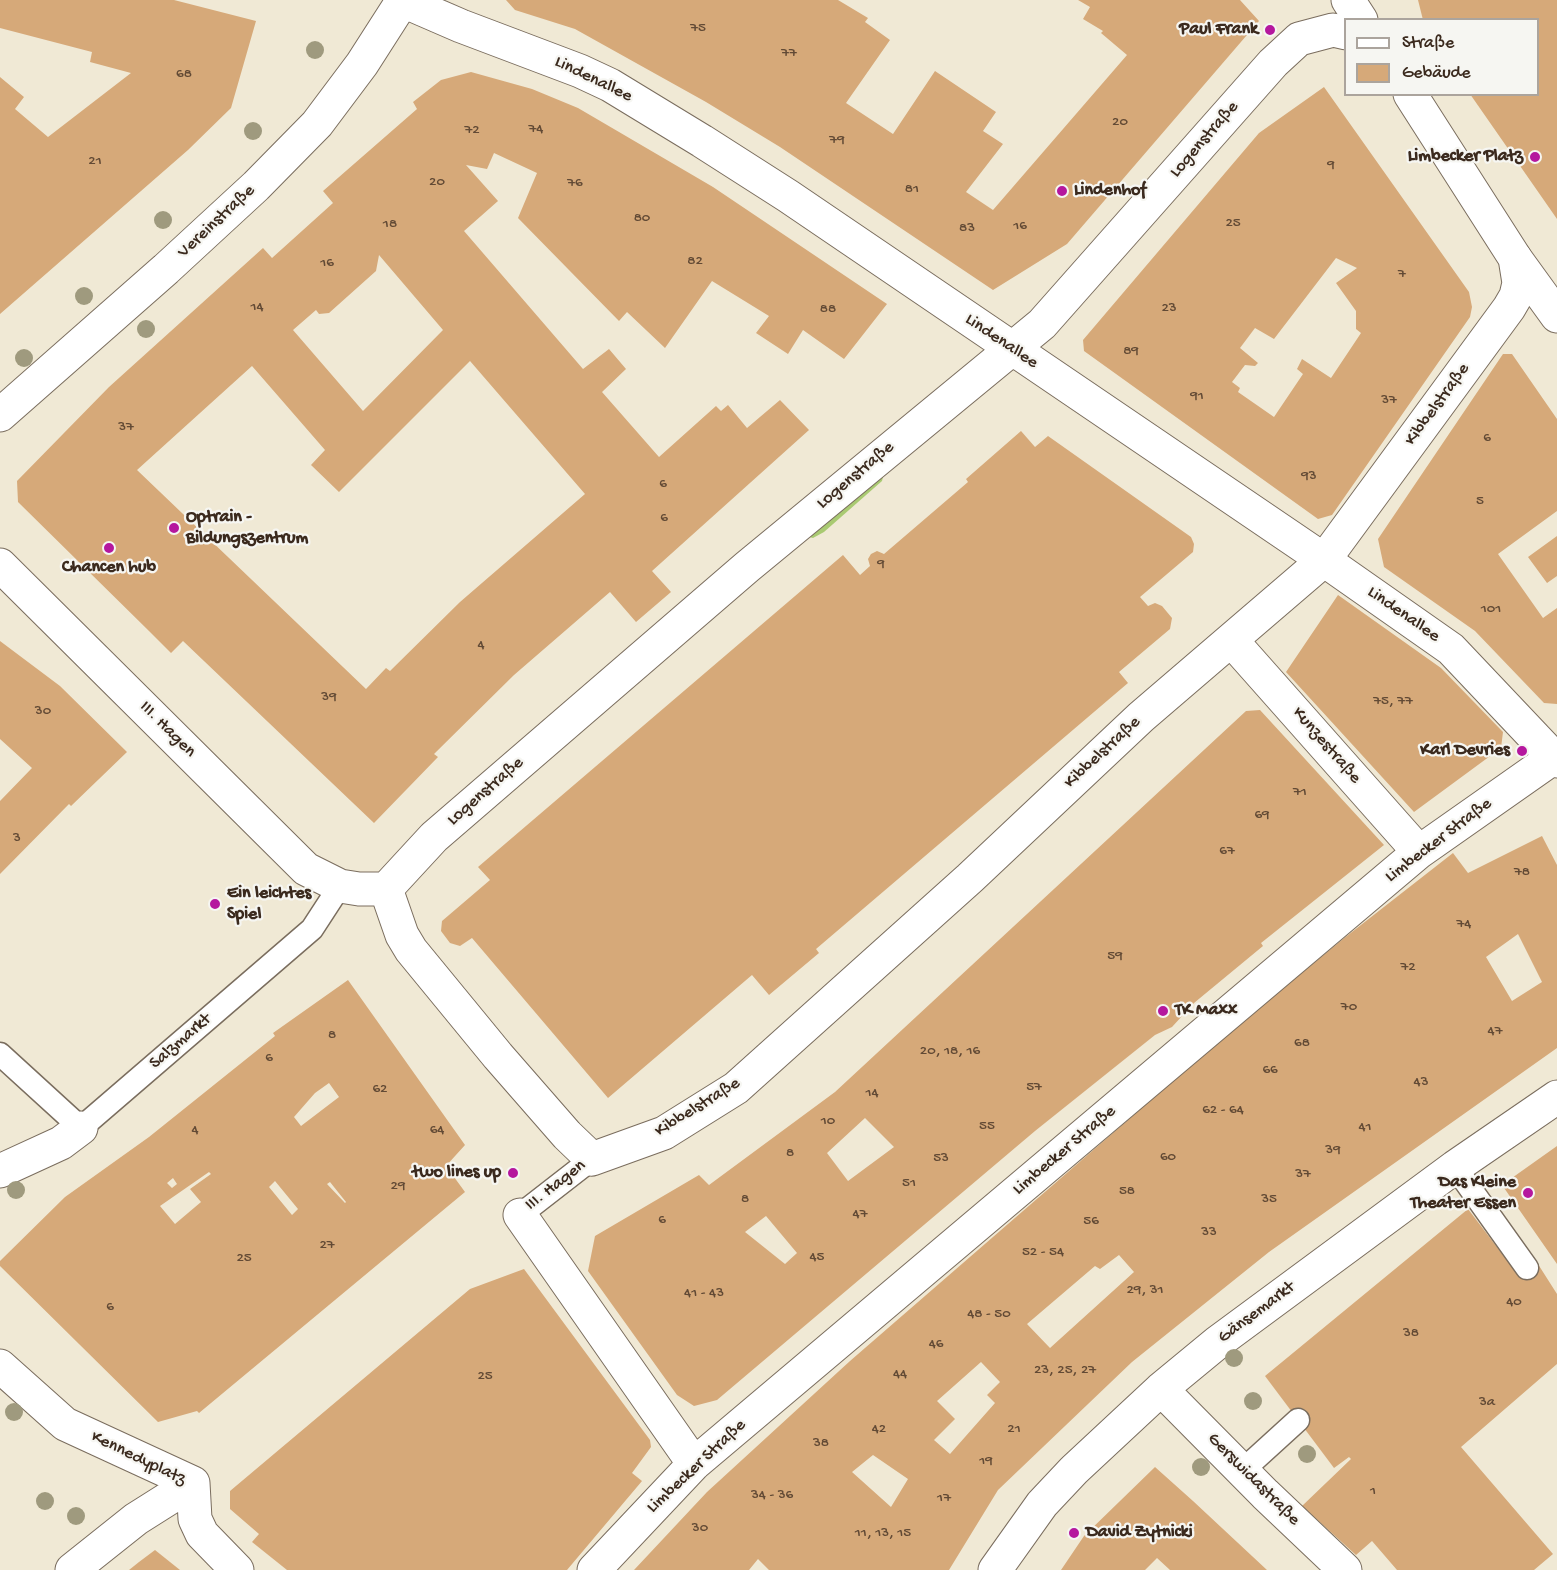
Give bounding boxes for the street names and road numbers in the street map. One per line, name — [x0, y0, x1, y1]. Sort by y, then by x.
street label: Lindenallee — [551, 52, 635, 108]
street label: Logenstraße — [1166, 97, 1244, 183]
street label: Vereinstraße — [174, 181, 260, 263]
street label: Lindenallee — [960, 310, 1042, 374]
street label: Kibbelstraße — [1401, 360, 1475, 450]
street label: Logenstraße — [813, 437, 899, 515]
street label: Lindenallee — [1362, 582, 1444, 648]
street label: III. Hagen — [134, 697, 200, 763]
street label: Kunzestraße — [1287, 703, 1365, 789]
street label: Kibbelstraße — [1060, 712, 1146, 794]
street label: Logenstraße — [443, 753, 529, 831]
street label: Limbecker Straße — [1381, 794, 1497, 888]
street label: Salzmarkt — [146, 1009, 216, 1075]
street label: Kibbelstraße — [651, 1073, 745, 1143]
street label: Limbecker Straße — [1009, 1101, 1121, 1201]
street label: III. Hagen — [521, 1156, 591, 1216]
street label: Gänsemarkt — [1214, 1277, 1300, 1349]
street label: Limbecker Straße — [643, 1415, 751, 1519]
street label: Kennedyplatz — [87, 1427, 189, 1491]
street label: Gerswidastraße — [1202, 1429, 1304, 1531]

